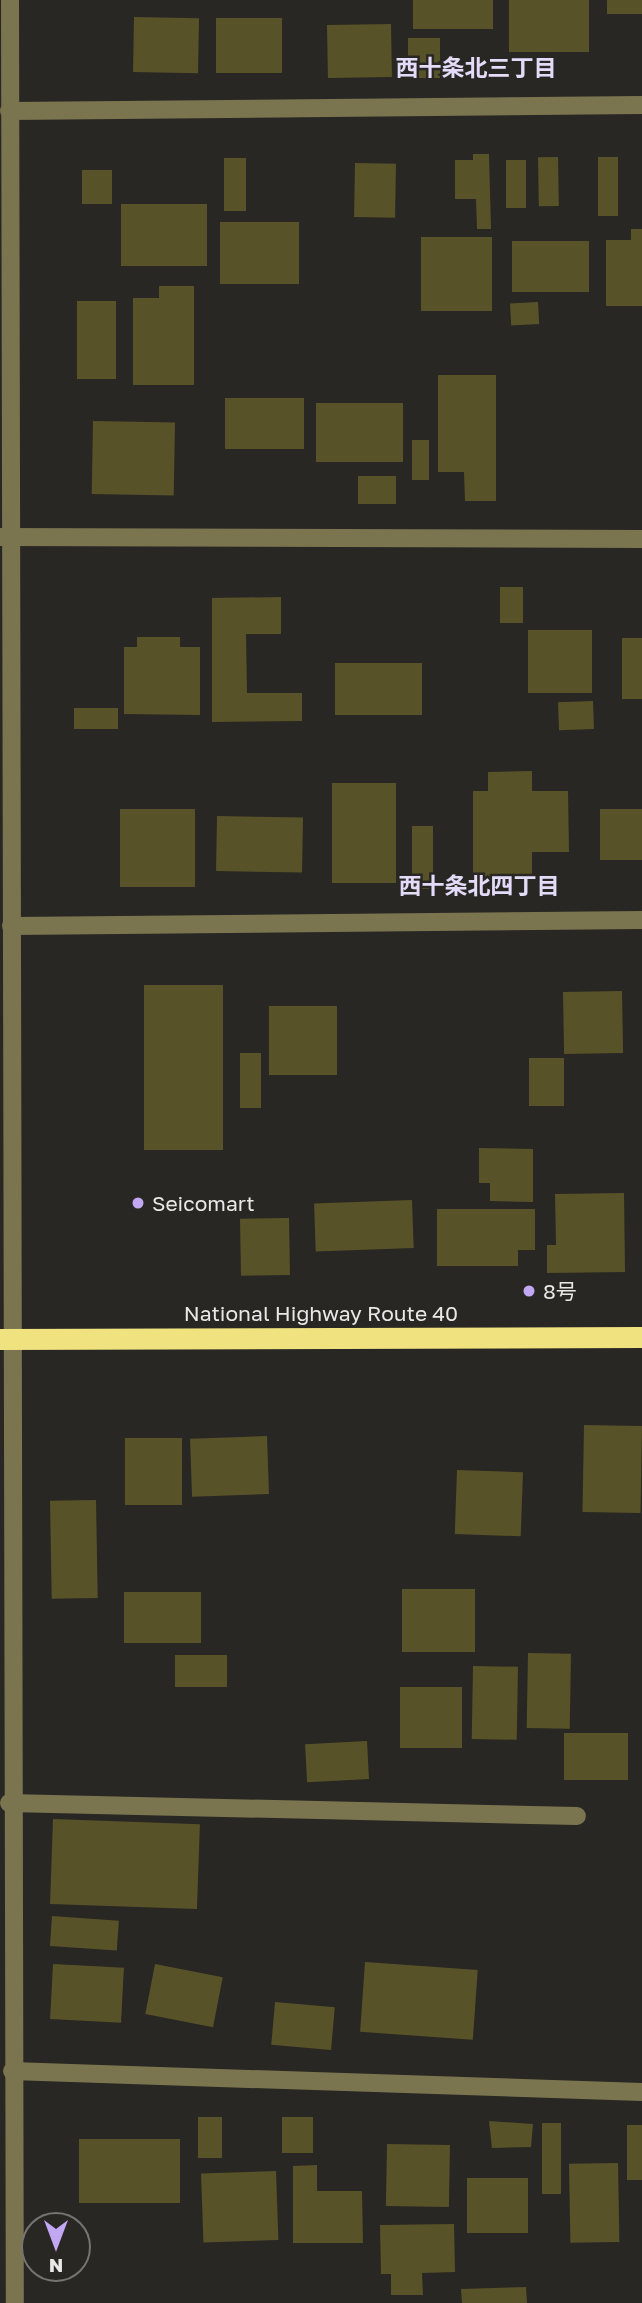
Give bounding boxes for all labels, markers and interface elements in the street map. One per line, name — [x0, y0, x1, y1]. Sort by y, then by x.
district label: 西十条北三丁目 — [396, 53, 556, 81]
district label: 西十条北四丁目 — [399, 871, 559, 899]
place label: Seicomart — [152, 1190, 255, 1216]
marker: Seicomart — [130, 1195, 146, 1211]
place label: 8号 — [543, 1278, 577, 1304]
marker: 8号 — [521, 1283, 537, 1299]
street label: National Highway Route 40 — [184, 1300, 458, 1326]
north arrow — [21, 2212, 91, 2282]
text: N — [49, 2255, 63, 2278]

